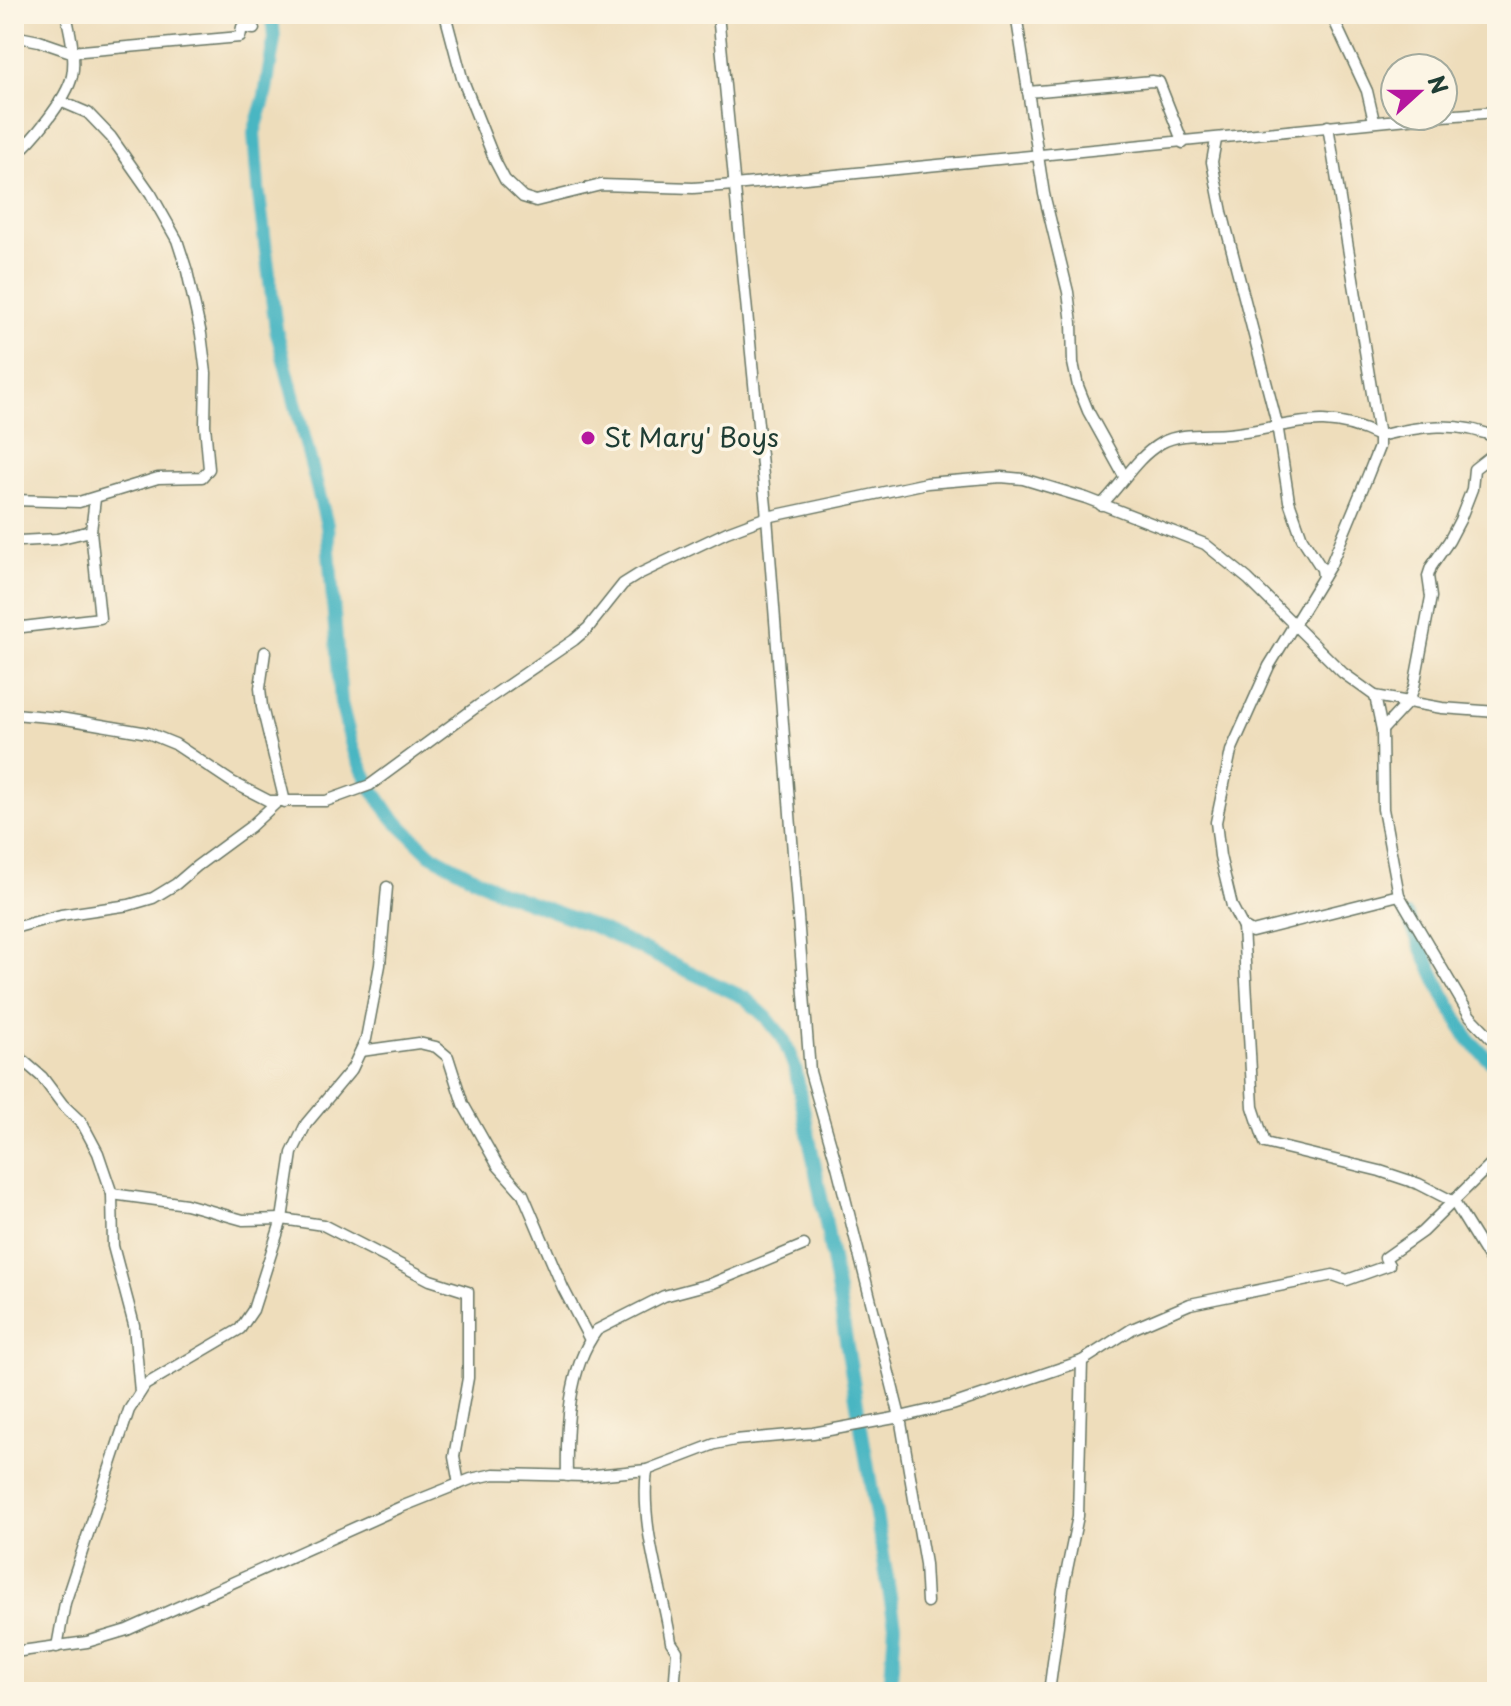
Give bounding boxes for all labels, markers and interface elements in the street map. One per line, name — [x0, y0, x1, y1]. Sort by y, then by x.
north arrow — [1379, 52, 1459, 132]
text: N — [1421, 70, 1458, 98]
place label: St Mary' Boys — [604, 417, 779, 456]
marker: St Mary' Boys — [579, 429, 597, 447]

